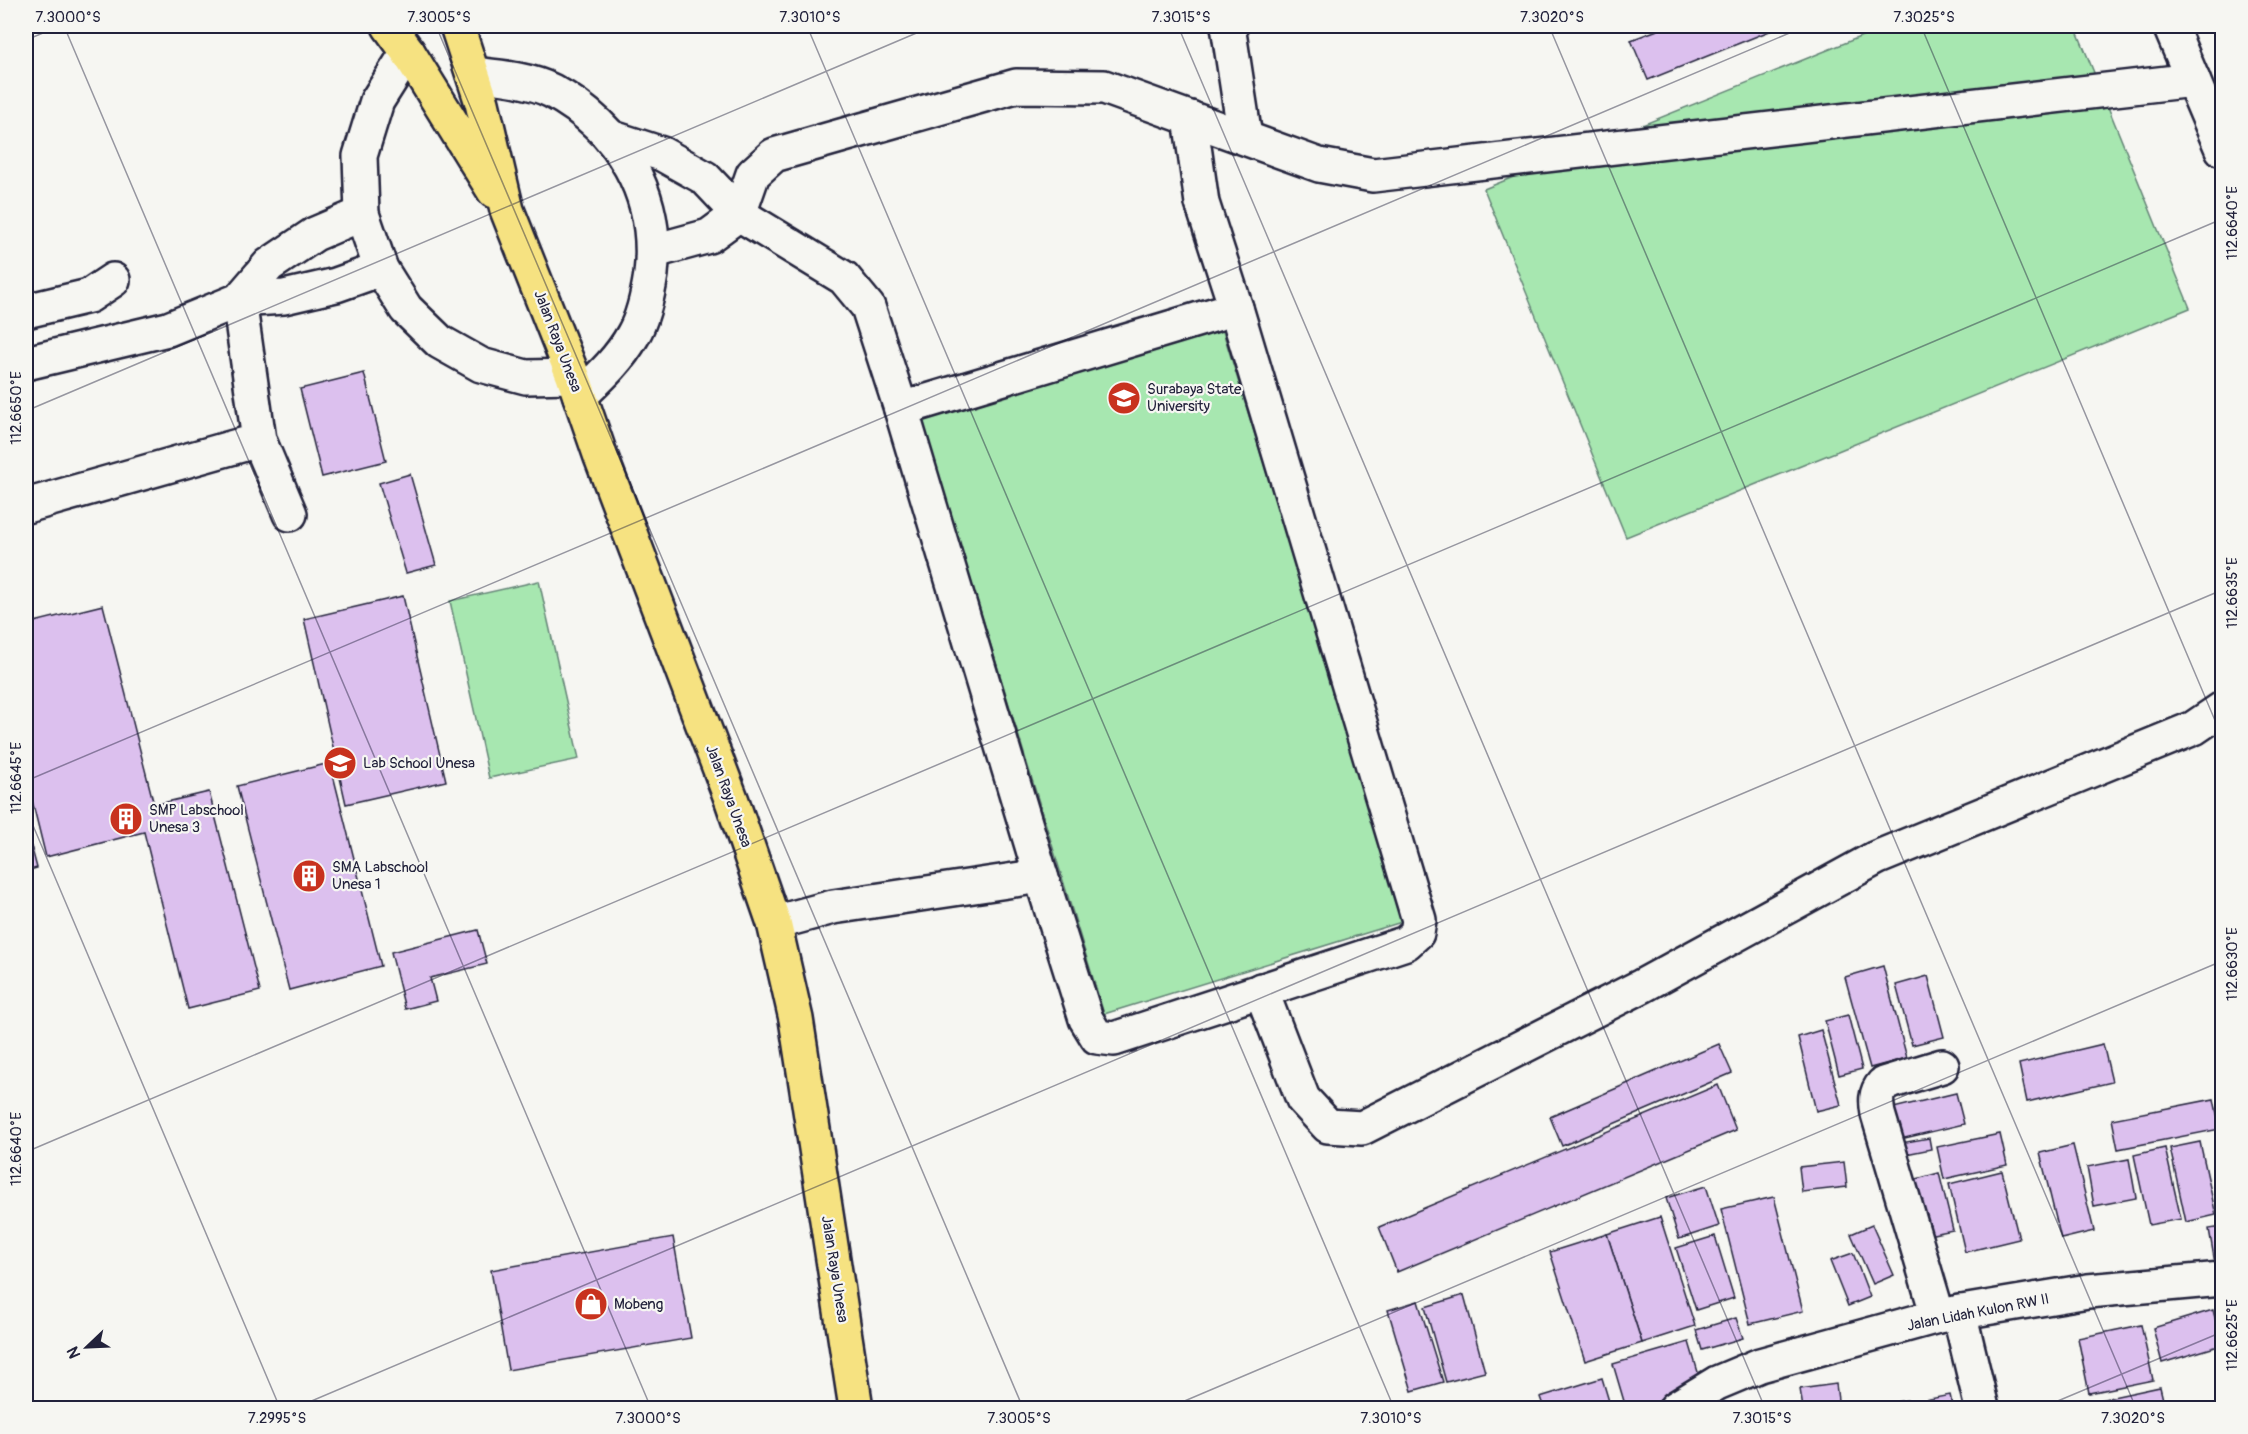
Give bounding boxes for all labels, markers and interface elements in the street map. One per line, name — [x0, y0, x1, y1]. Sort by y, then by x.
text: 7.3000°S — [35, 8, 101, 27]
text: 7.3005°S — [407, 8, 471, 27]
text: 7.3010°S — [779, 8, 841, 27]
text: 7.3015°S — [1151, 8, 1211, 27]
text: 7.3020°S — [1520, 8, 1584, 27]
text: 7.3025°S — [1893, 8, 1955, 27]
text: 112.6640°E — [2223, 186, 2242, 260]
street label: Jalan Raya Unesa — [529, 287, 586, 395]
text: 112.6650°E — [7, 371, 26, 445]
school or university icon: Surabaya State University — [1106, 380, 1142, 416]
place label: Surabaya State University — [1147, 380, 1242, 416]
text: 112.6635°E — [2223, 557, 2242, 629]
text: 112.6645°E — [7, 742, 26, 814]
street label: Jalan Raya Unesa — [701, 742, 756, 850]
school or university icon: Lab School Unesa — [322, 745, 358, 781]
place label: Lab School Unesa — [363, 754, 475, 773]
building icon: SMP Labschool Unesa 3 — [108, 801, 144, 837]
place label: SMP Labschool Unesa 3 — [149, 801, 244, 837]
building icon: SMA Labschool Unesa 1 — [291, 858, 327, 894]
place label: SMA Labschool Unesa 1 — [332, 858, 428, 894]
text: 112.6630°E — [2223, 927, 2242, 1001]
text: 112.6640°E — [7, 1112, 26, 1186]
street label: Jalan Raya Unesa — [817, 1214, 852, 1324]
shop icon: Mobeng — [573, 1286, 609, 1322]
street label: Jalan Lidah Kulon RW II — [1905, 1289, 2051, 1336]
place label: Mobeng — [614, 1295, 663, 1314]
text: 112.6625°E — [2223, 1299, 2242, 1371]
north arrow — [57, 1317, 117, 1377]
text: N — [63, 1343, 85, 1361]
text: 7.2995°S — [248, 1409, 306, 1428]
text: 7.3000°S — [615, 1409, 681, 1428]
text: 7.3005°S — [987, 1409, 1051, 1428]
text: 7.3010°S — [1360, 1409, 1422, 1428]
text: 7.3015°S — [1732, 1409, 1792, 1428]
text: 7.3020°S — [2101, 1409, 2165, 1428]

